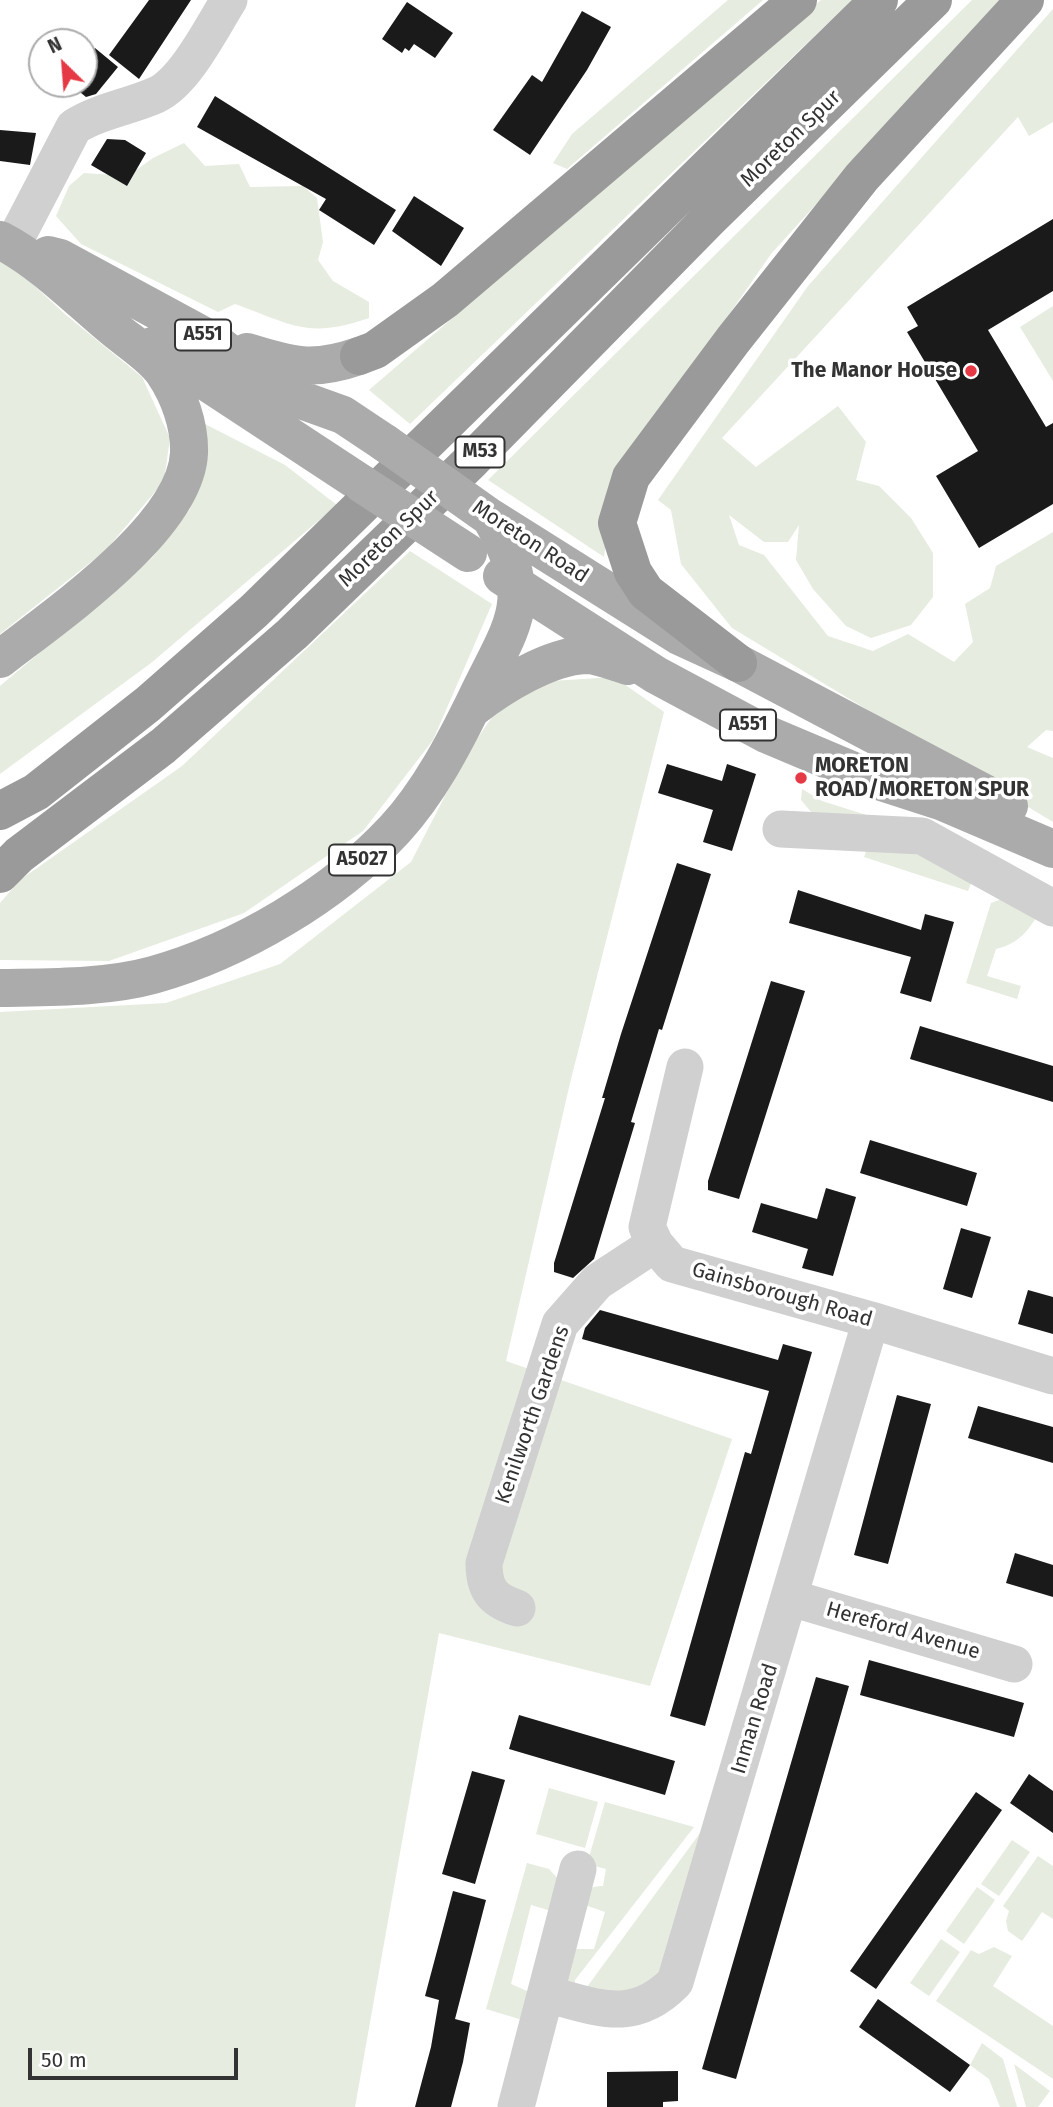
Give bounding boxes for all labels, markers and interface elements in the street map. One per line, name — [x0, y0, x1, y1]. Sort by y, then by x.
north arrow — [28, 28, 98, 98]
text: N — [44, 32, 65, 58]
street label: Moreton Spur — [736, 85, 846, 193]
road number: A551 — [175, 320, 231, 350]
place label: The Manor House — [791, 358, 957, 384]
marker: The Manor House — [963, 363, 979, 379]
road number: M53 — [456, 436, 504, 467]
street label: Moreton Spur — [334, 485, 444, 593]
street label: Moreton Road — [467, 495, 593, 589]
road number: A551 — [720, 710, 776, 740]
place label: MORETON ROAD/MORETON SPUR — [815, 753, 1029, 803]
marker: MORETON ROAD/MORETON SPUR — [793, 770, 809, 786]
road number: A5027 — [329, 845, 395, 876]
street label: Gainsborough Road — [689, 1257, 875, 1333]
street label: Kenilworth Gardens — [491, 1322, 575, 1508]
street label: Hereford Avenue — [823, 1597, 983, 1665]
street label: Inman Road — [726, 1661, 784, 1777]
scale bar — [32, 2034, 242, 2078]
text: 50 m — [41, 2047, 87, 2073]

